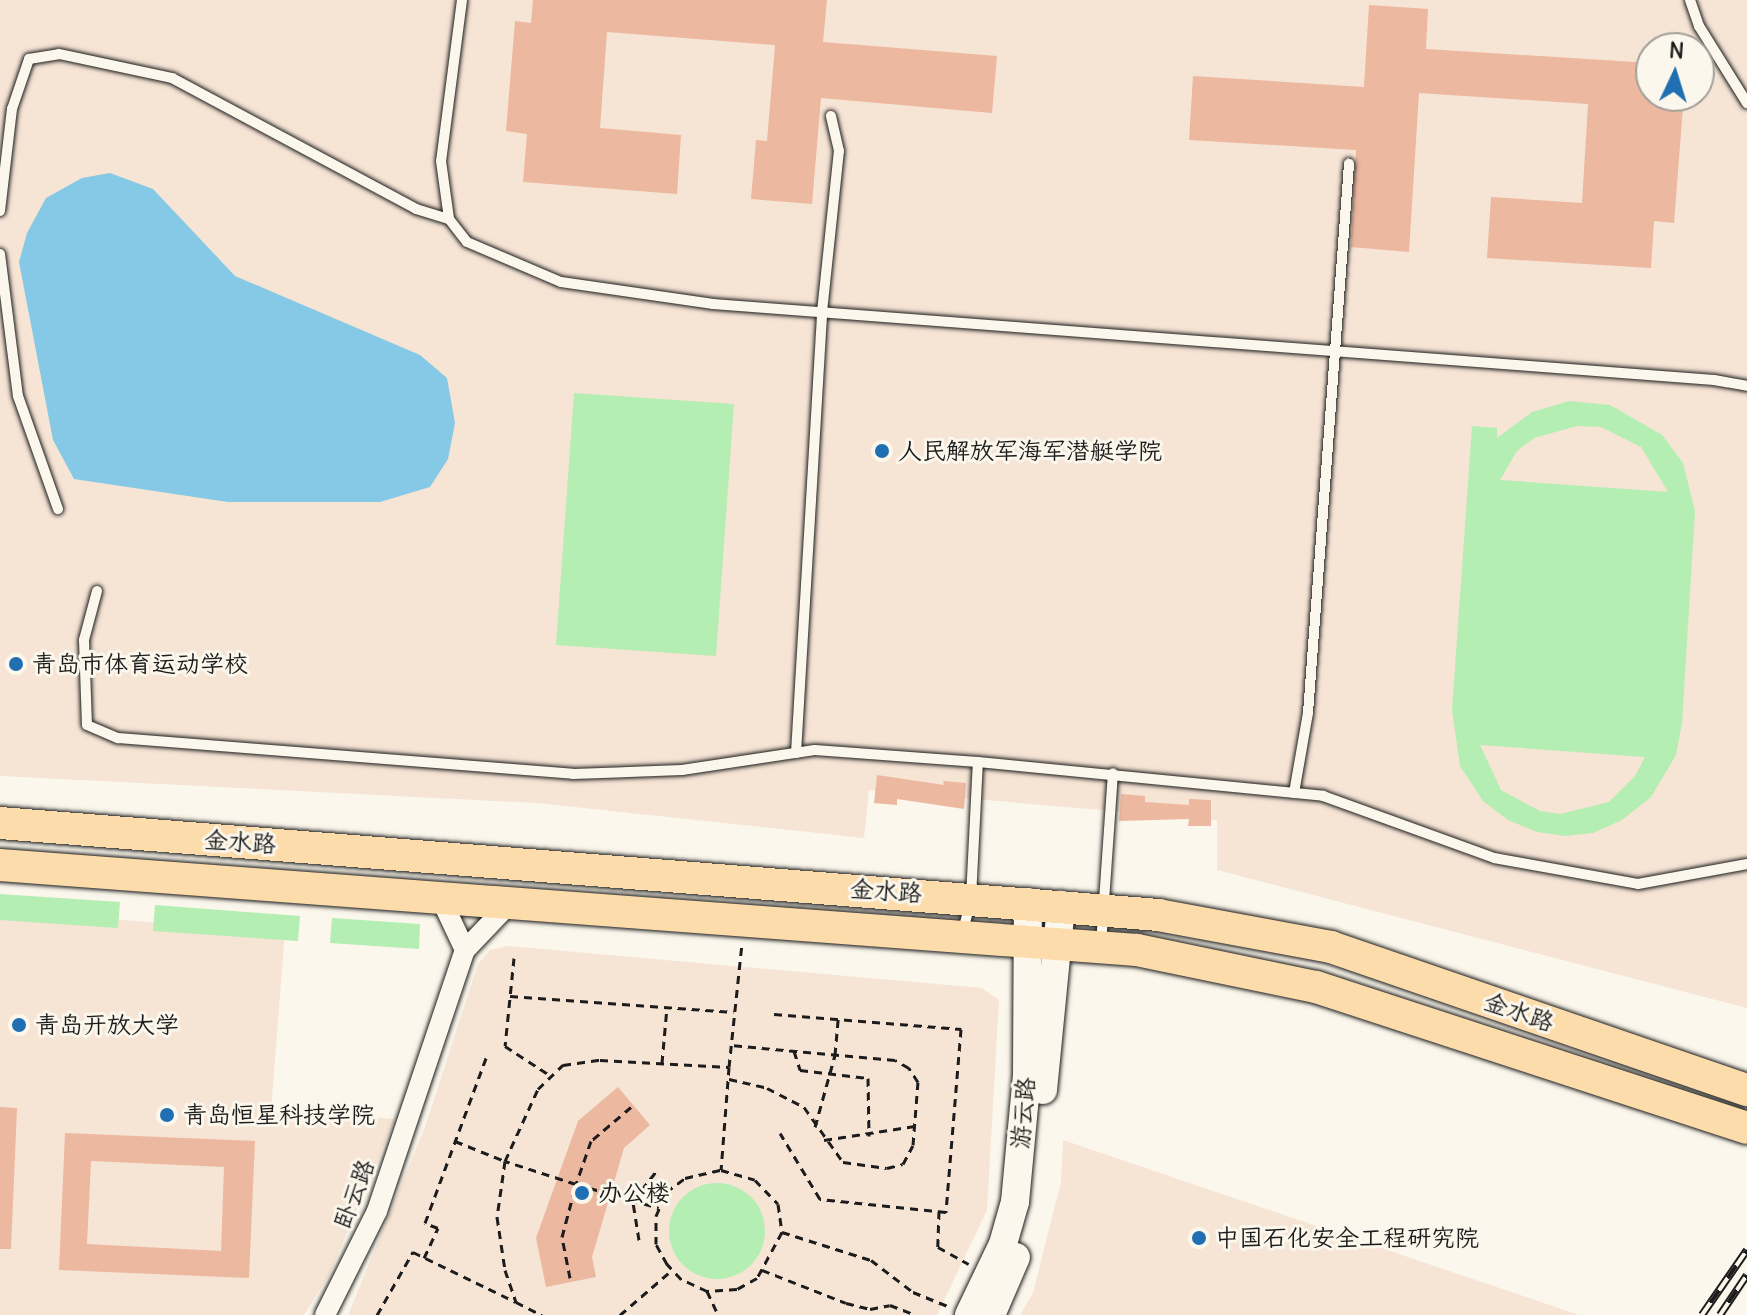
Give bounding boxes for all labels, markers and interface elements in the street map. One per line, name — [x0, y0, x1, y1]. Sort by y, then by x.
north arrow — [1635, 32, 1715, 112]
text: N — [1668, 36, 1685, 65]
place label: 人民解放军海军潜艇学院 — [898, 437, 1162, 465]
marker: 人民解放军海军潜艇学院 — [873, 442, 891, 460]
place label: 青岛市体育运动学校 — [32, 650, 248, 678]
marker: 青岛市体育运动学校 — [7, 655, 25, 673]
street label: 金水路 — [203, 825, 277, 859]
street label: 金水路 — [849, 874, 923, 908]
street label: 金水路 — [1480, 987, 1558, 1037]
place label: 青岛开放大学 — [35, 1011, 179, 1039]
marker: 青岛开放大学 — [10, 1016, 28, 1034]
street label: 游云路 — [1006, 1076, 1040, 1150]
place label: 青岛恒星科技学院 — [183, 1101, 375, 1129]
marker: 青岛恒星科技学院 — [158, 1106, 176, 1124]
street label: 卧云路 — [328, 1155, 380, 1233]
place label: 办公楼 — [598, 1179, 670, 1207]
marker: 办公楼 — [573, 1184, 591, 1202]
place label: 中国石化安全工程研究院 — [1215, 1224, 1479, 1252]
marker: 中国石化安全工程研究院 — [1190, 1229, 1208, 1247]

